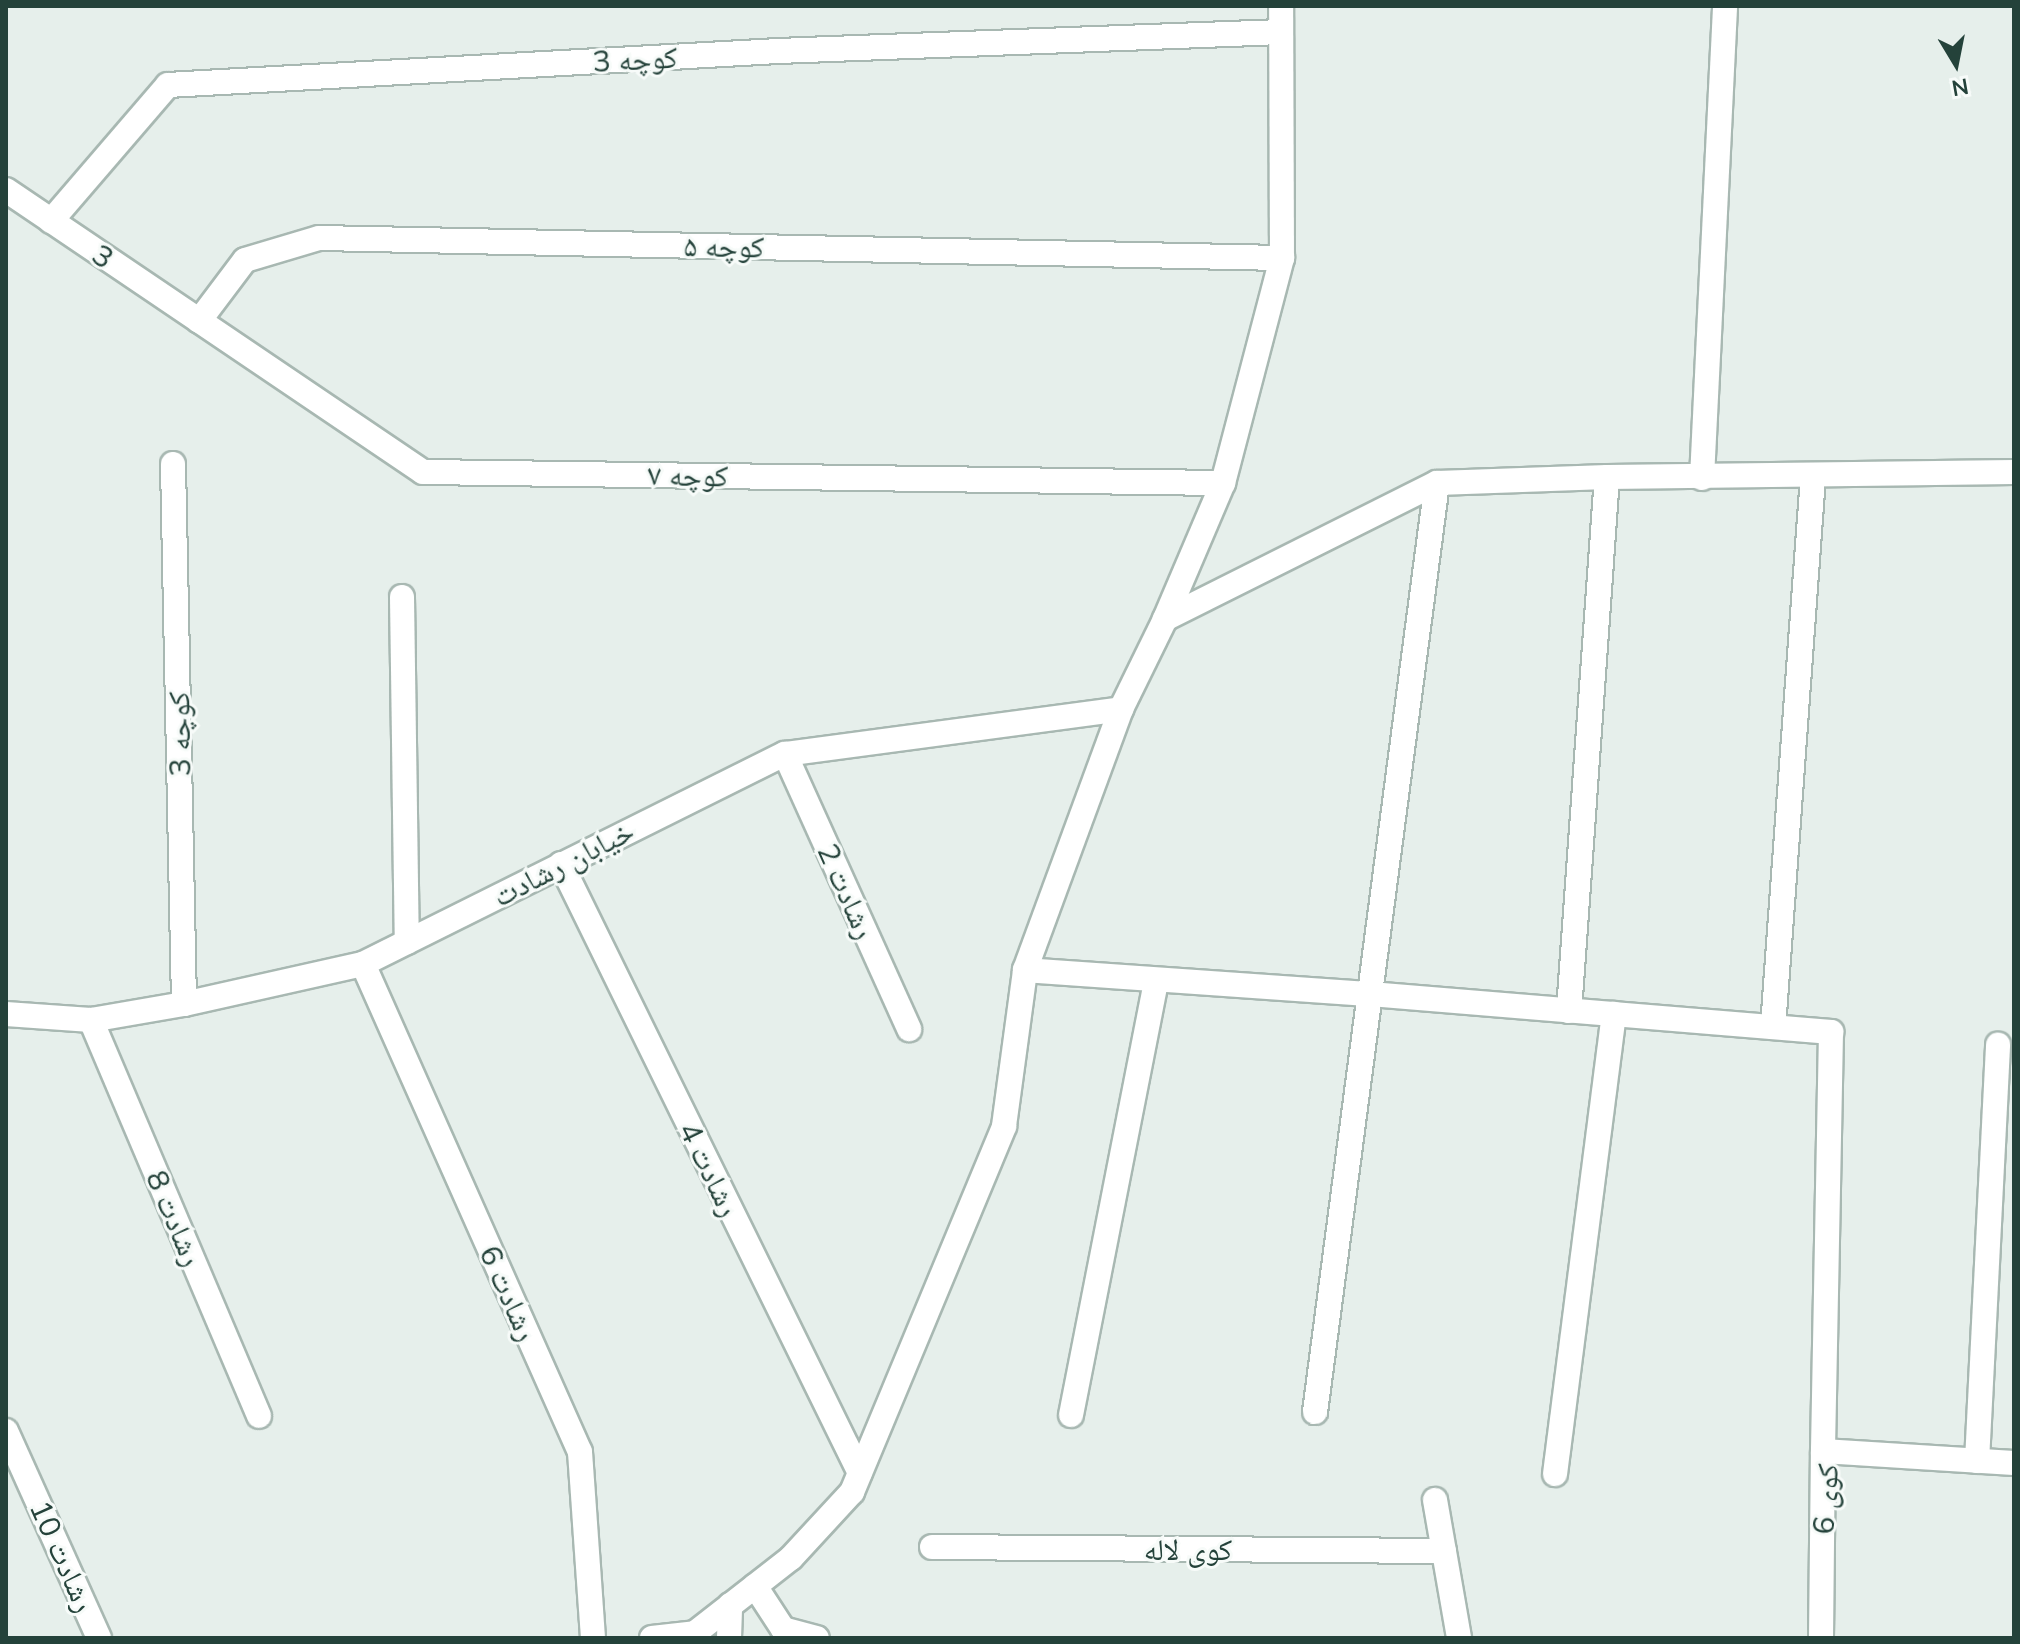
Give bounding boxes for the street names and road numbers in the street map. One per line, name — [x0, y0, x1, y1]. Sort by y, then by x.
street label: کوچه 3 — [592, 39, 678, 79]
street label: کوچه ۵ — [683, 227, 765, 265]
street label: 3 — [85, 236, 121, 276]
street label: کوچه ۷ — [647, 456, 729, 494]
street label: کوچه 3 — [160, 691, 198, 777]
street label: خیابان رشادت — [487, 812, 639, 914]
street label: رشادت 2 — [810, 838, 884, 944]
street label: رشادت 4 — [672, 1116, 748, 1222]
street label: رشادت 8 — [139, 1165, 211, 1271]
street label: رشادت 6 — [472, 1240, 546, 1346]
street label: کوی 6 — [1805, 1462, 1845, 1536]
street label: رشادت 10 — [22, 1495, 104, 1617]
street label: کوی لاله — [1144, 1531, 1232, 1567]

